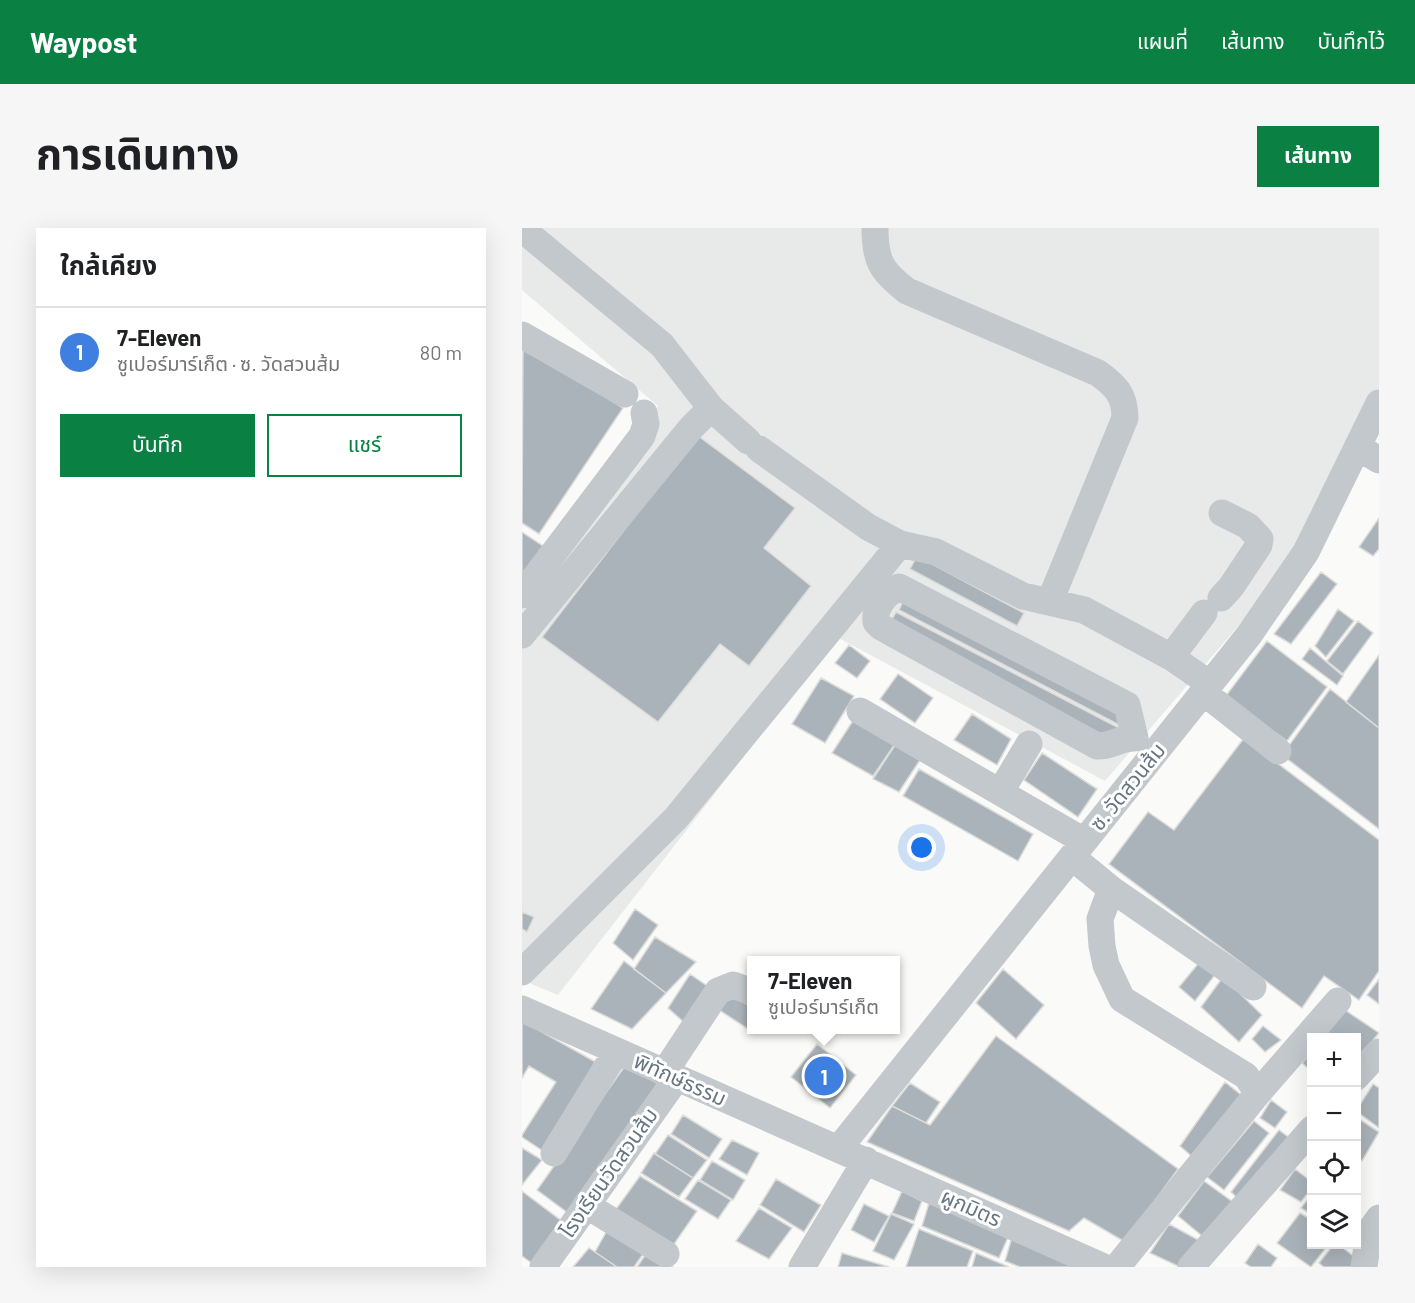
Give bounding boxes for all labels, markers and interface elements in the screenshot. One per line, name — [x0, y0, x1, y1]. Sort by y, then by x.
text: Waypost — [30, 25, 137, 59]
text: แผนที่ — [1137, 28, 1188, 53]
text: เส้นทาง — [1221, 28, 1285, 53]
text: บันทึกไว้ — [1318, 28, 1385, 53]
button: เส้นทาง — [1257, 126, 1379, 187]
text: การเดินทาง — [36, 127, 239, 177]
text: ใกล้เคียง — [60, 249, 157, 280]
text: 7-Eleven — [117, 324, 201, 350]
text: 1 — [76, 340, 83, 364]
text: 80 m — [420, 340, 462, 364]
text: ซูเปอร์มาร์เก็ต · ซ. วัดสวนส้ม — [117, 351, 340, 375]
button: บันทึก — [60, 414, 255, 477]
button: แชร์ — [267, 414, 462, 477]
street label: ซ. วัดสวนส้ม — [1084, 737, 1170, 835]
your location — [907, 833, 936, 862]
popup — [747, 956, 900, 1034]
text: 7-Eleven — [768, 967, 852, 993]
text: ซูเปอร์มาร์เก็ต — [768, 994, 879, 1018]
map controls — [1307, 1033, 1361, 1249]
button: + — [1307, 1033, 1361, 1087]
street label: พิทักษ์ธรรม — [631, 1047, 731, 1110]
pin: 1 — [804, 1054, 844, 1098]
button: − — [1307, 1087, 1361, 1141]
street label: โรงเรียนวัดสวนส้ม — [554, 1102, 662, 1242]
button: locate — [1307, 1141, 1361, 1195]
street label: ผูกมิตร — [937, 1182, 1005, 1233]
button: layers — [1307, 1195, 1361, 1249]

